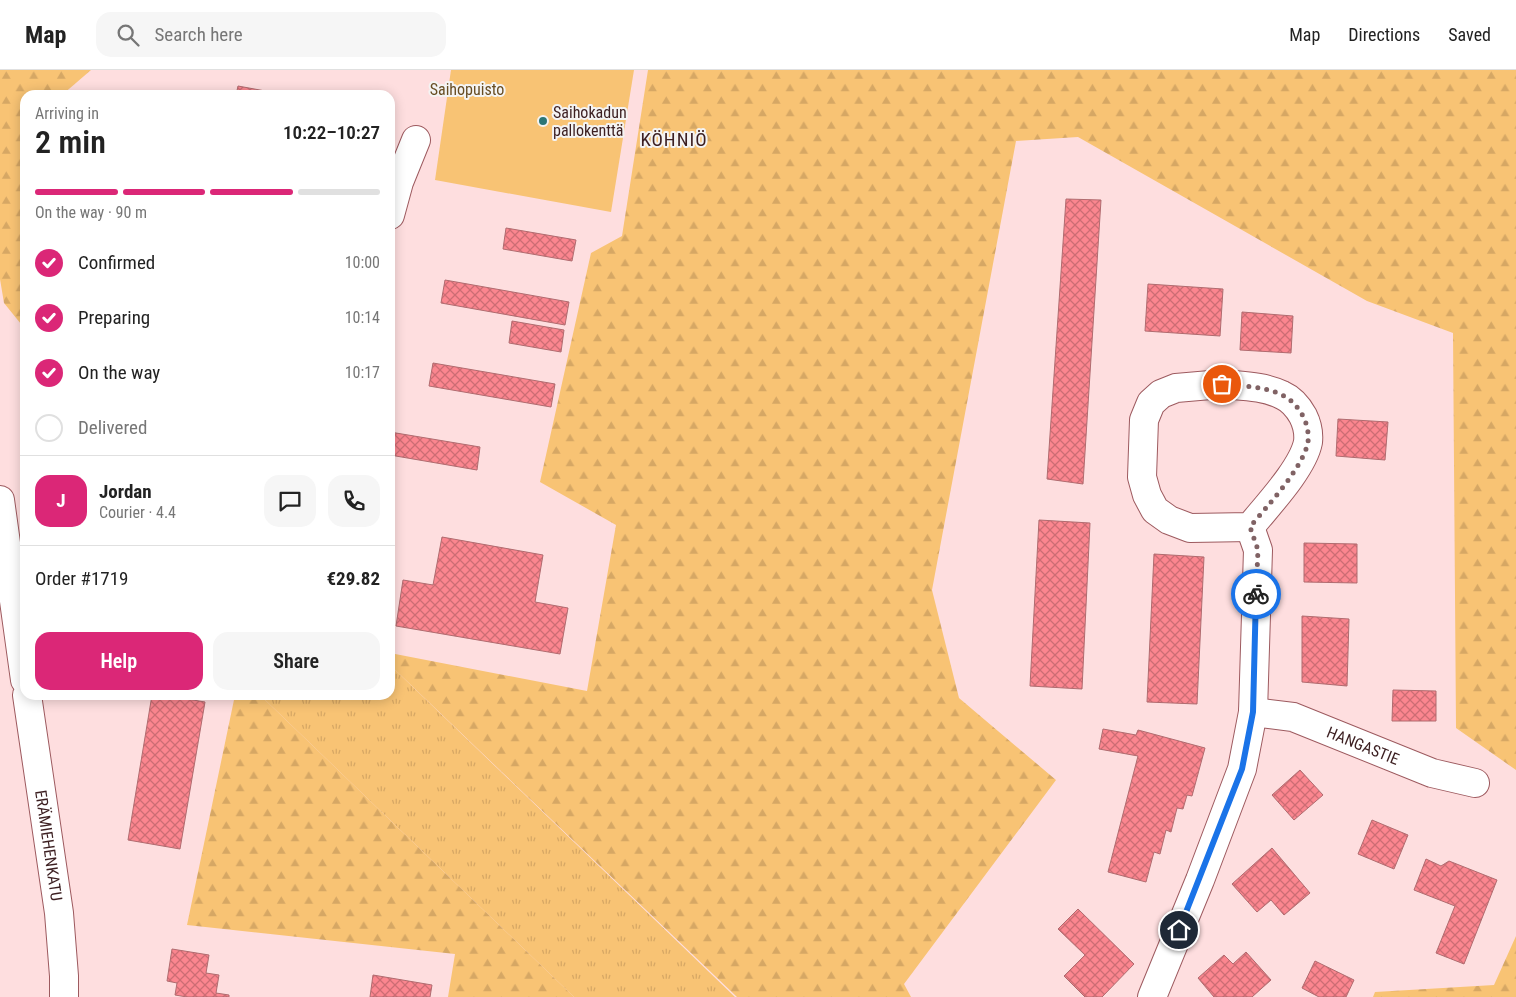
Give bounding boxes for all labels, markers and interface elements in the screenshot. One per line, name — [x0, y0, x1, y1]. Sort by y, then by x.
search box — [96, 12, 446, 57]
text: Map — [25, 21, 66, 49]
icon: search — [114, 21, 142, 49]
text: Search here — [154, 23, 243, 46]
text: Map — [1289, 24, 1320, 45]
text: Directions — [1348, 24, 1420, 45]
text: Saved — [1448, 24, 1491, 45]
park label: Saihopuisto — [430, 80, 504, 99]
place label: Saihokadun pallokenttä — [553, 103, 627, 140]
text: Arriving in — [35, 104, 99, 123]
marker: Saihokadun pallokenttä — [537, 115, 549, 127]
text: 10:22–10:27 — [283, 121, 380, 144]
text: 2 min — [35, 123, 106, 161]
district label: KÖHNIÖ — [640, 128, 708, 151]
text: On the way · 90 m — [35, 203, 147, 222]
icon: check — [35, 249, 63, 277]
text: Confirmed — [78, 251, 155, 274]
text: 10:00 — [345, 253, 380, 272]
icon: check — [35, 304, 63, 332]
text: Preparing — [78, 306, 150, 329]
text: 10:14 — [345, 308, 380, 327]
icon: check — [35, 359, 63, 387]
text: On the way — [78, 361, 160, 384]
text: 10:17 — [345, 363, 380, 382]
pin — [1201, 363, 1243, 405]
icon: bag — [1208, 370, 1236, 398]
text: Delivered — [78, 416, 147, 439]
button: chat — [264, 475, 316, 527]
button: phone — [328, 475, 380, 527]
text: Jordan — [99, 480, 152, 503]
text: J — [56, 489, 66, 512]
text: Courier · 4.4 — [99, 503, 176, 522]
text: Order #1719 — [35, 567, 128, 590]
text: €29.82 — [326, 567, 380, 590]
courier — [1231, 569, 1281, 619]
icon: bike — [1242, 580, 1270, 608]
button: Help — [35, 632, 203, 690]
button: Share — [213, 632, 380, 690]
street label: HANGASTIE — [1324, 723, 1402, 769]
street label: ERÄMIEHENKATU — [31, 789, 66, 902]
pin — [1158, 909, 1200, 951]
icon: home — [1165, 916, 1193, 944]

